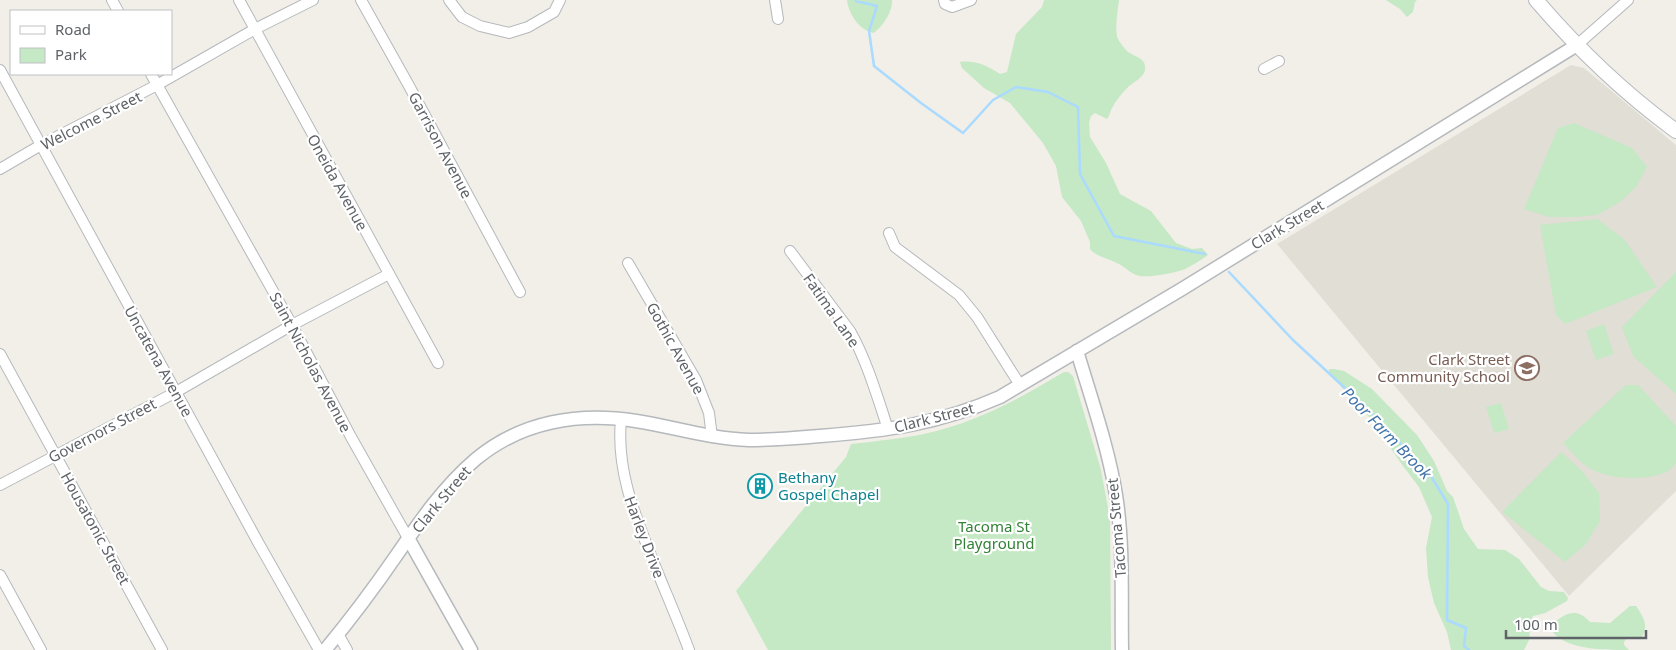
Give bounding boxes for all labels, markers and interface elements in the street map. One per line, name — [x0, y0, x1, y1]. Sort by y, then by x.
legend — [10, 10, 172, 75]
text: Road — [55, 19, 91, 39]
text: Park — [55, 44, 87, 64]
street label: Welcome Street — [37, 86, 145, 154]
street label: Garrison Avenue — [405, 88, 477, 202]
street label: Oneida Avenue — [303, 130, 373, 234]
street label: Clark Street — [1247, 194, 1328, 254]
street label: Fatima Lane — [799, 269, 865, 351]
street label: Saint Nicholas Avenue — [266, 288, 356, 436]
street label: Gothic Avenue — [642, 298, 710, 398]
street label: Uncatena Avenue — [120, 302, 198, 420]
place label: Clark Street Community School — [1377, 349, 1511, 386]
school or university icon: Clark Street Community School — [1514, 355, 1540, 381]
water label: Poor Farm Brook — [1337, 382, 1437, 485]
street label: Governors Street — [45, 393, 160, 467]
street label: Clark Street — [892, 397, 977, 437]
street label: Clark Street — [407, 461, 475, 537]
place label: Bethany Gospel Chapel — [778, 467, 879, 504]
street label: Housatonic Street — [57, 468, 135, 588]
building icon: Bethany Gospel Chapel — [747, 473, 773, 499]
street label: Tacoma Street — [1102, 477, 1130, 579]
street label: Harley Drive — [620, 493, 670, 581]
park label: Tacoma St Playground — [954, 516, 1034, 553]
scale bar — [1506, 608, 1646, 640]
text: 100 m — [1514, 614, 1558, 634]

